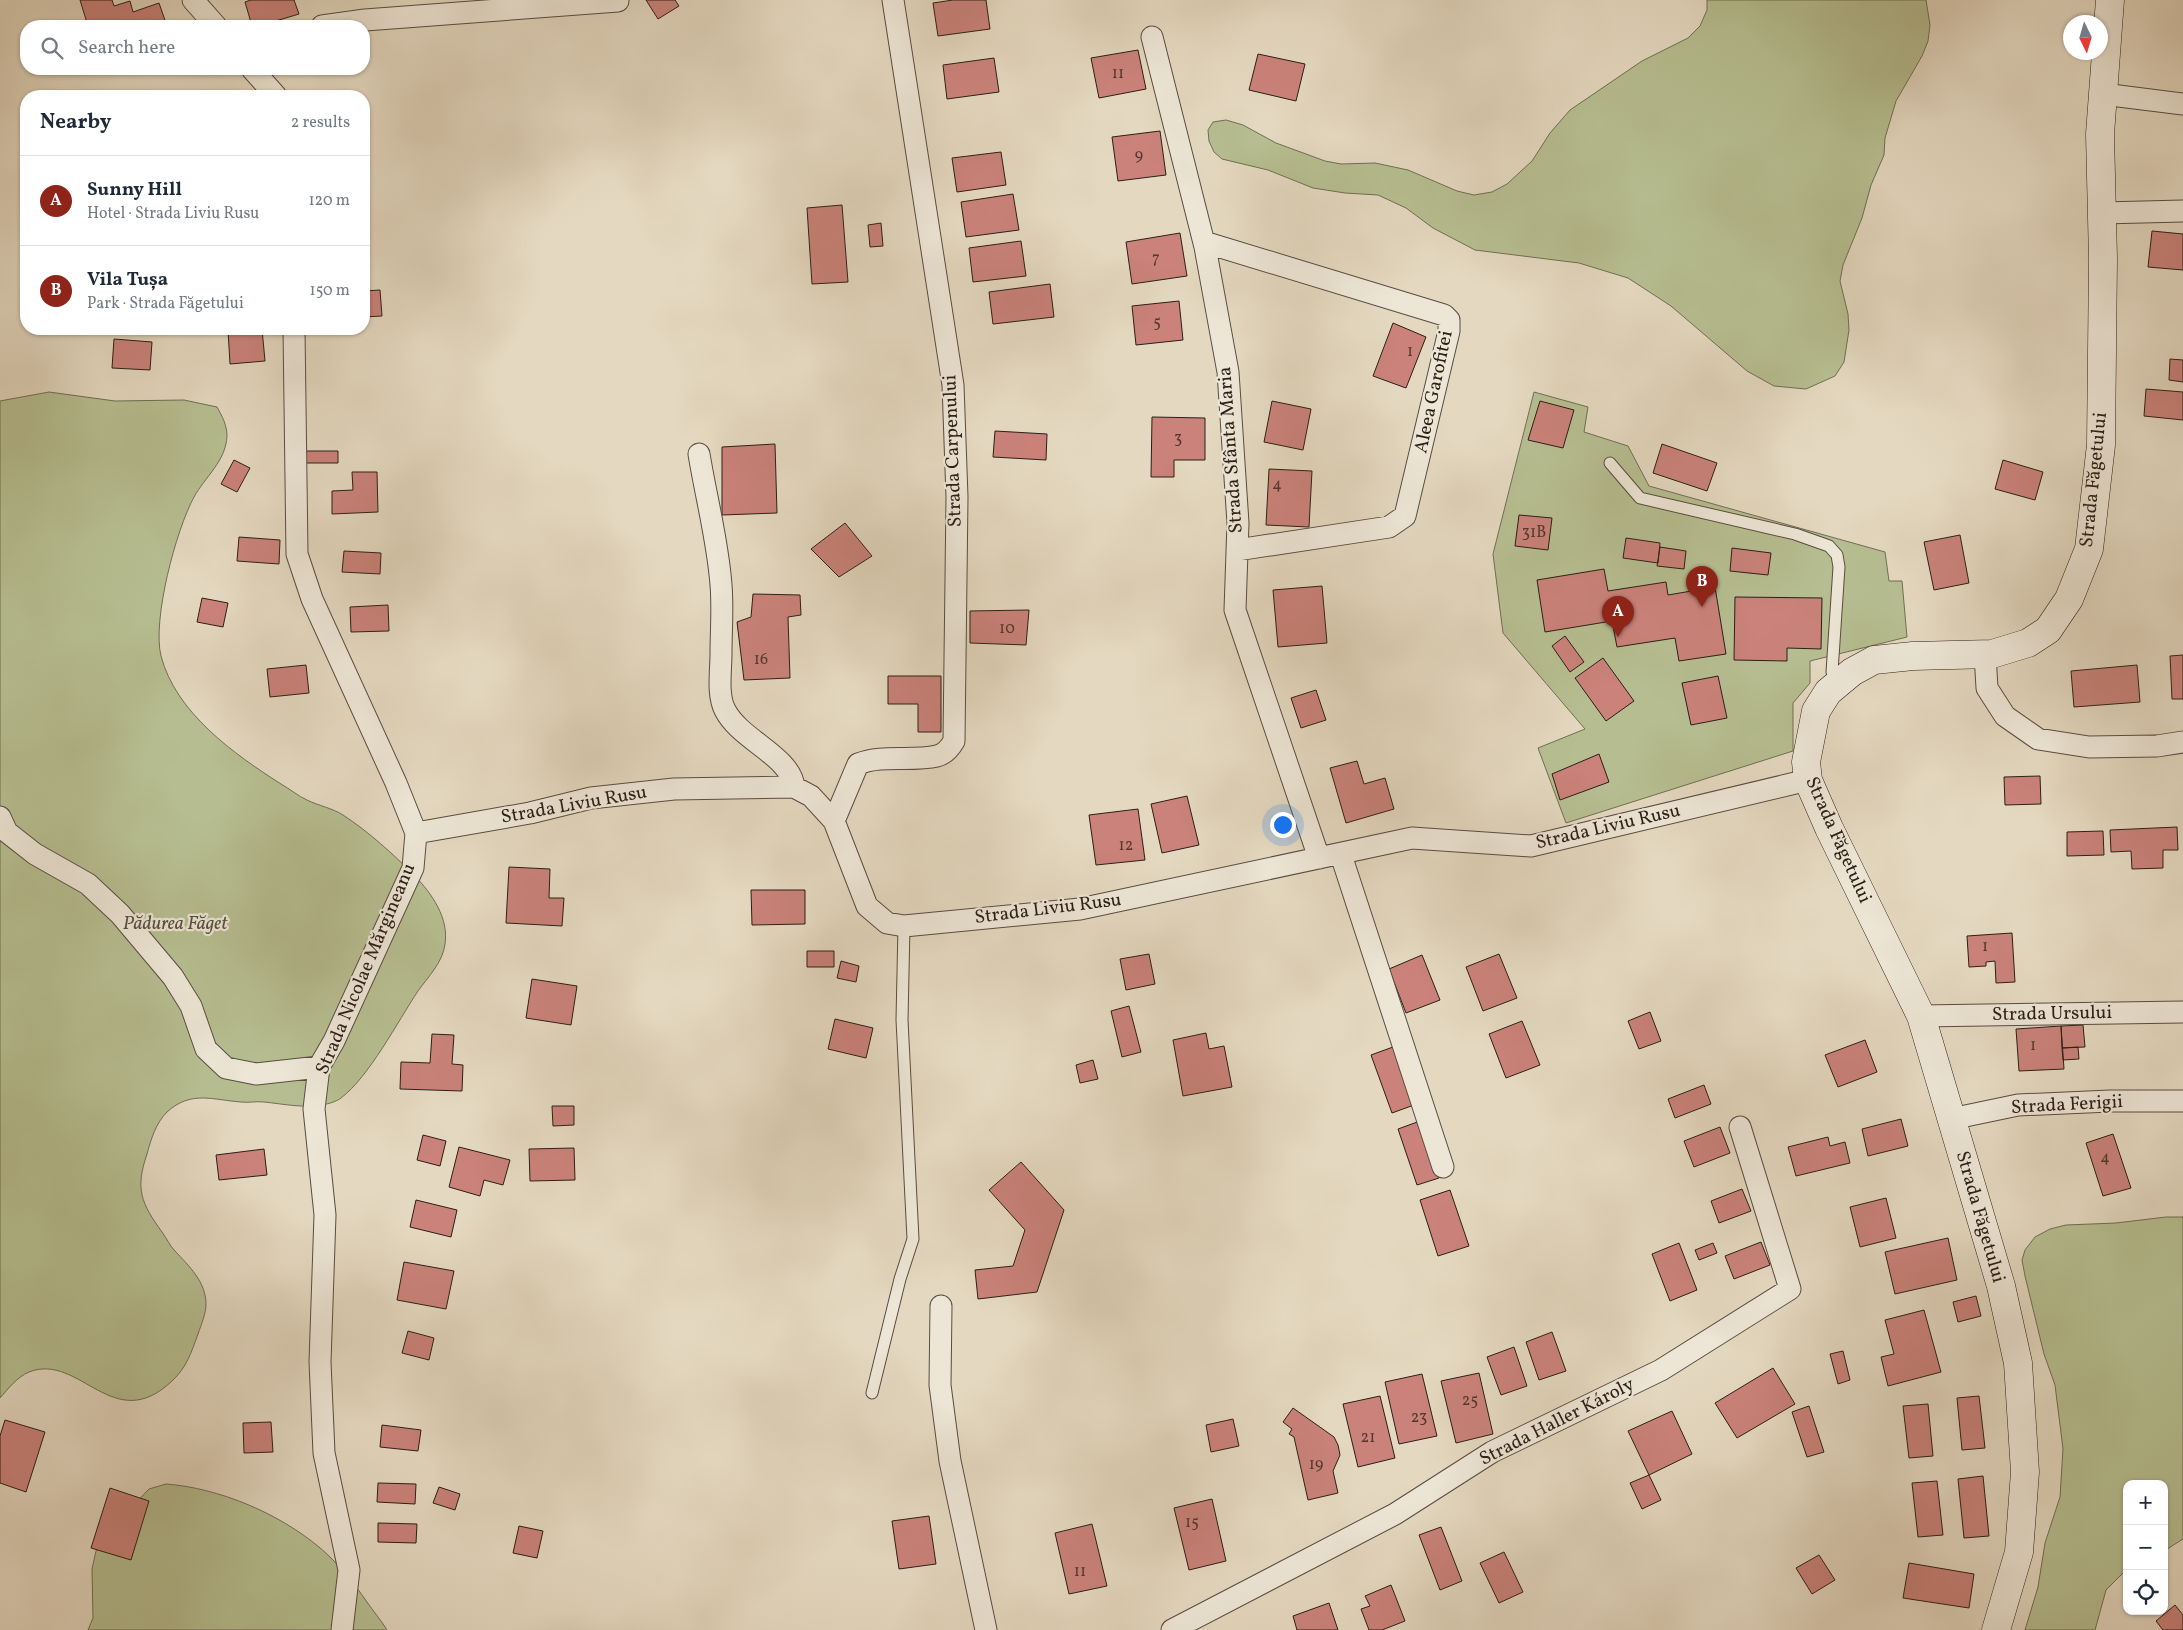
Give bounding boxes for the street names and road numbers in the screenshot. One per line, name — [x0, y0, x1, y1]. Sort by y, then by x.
street label: Aleea Garofitei — [1408, 328, 1460, 456]
street label: Strada Sfânta Maria — [1212, 366, 1250, 534]
street label: Strada Carpenului — [937, 374, 969, 528]
street label: Strada Făgetului — [2074, 411, 2114, 549]
street label: Strada Făgetului — [1798, 773, 1878, 908]
street label: Strada Liviu Rusu — [499, 779, 649, 831]
street label: Strada Liviu Rusu — [1533, 798, 1683, 856]
street label: Strada Nicolae Mărgineanu — [310, 859, 422, 1079]
street label: Strada Liviu Rusu — [973, 887, 1123, 931]
street label: Strada Ursului — [1992, 1000, 2113, 1028]
street label: Strada Ferigii — [2010, 1089, 2124, 1121]
street label: Strada Făgetului — [1949, 1148, 2011, 1286]
street label: Strada Haller Károly — [1475, 1372, 1639, 1472]

